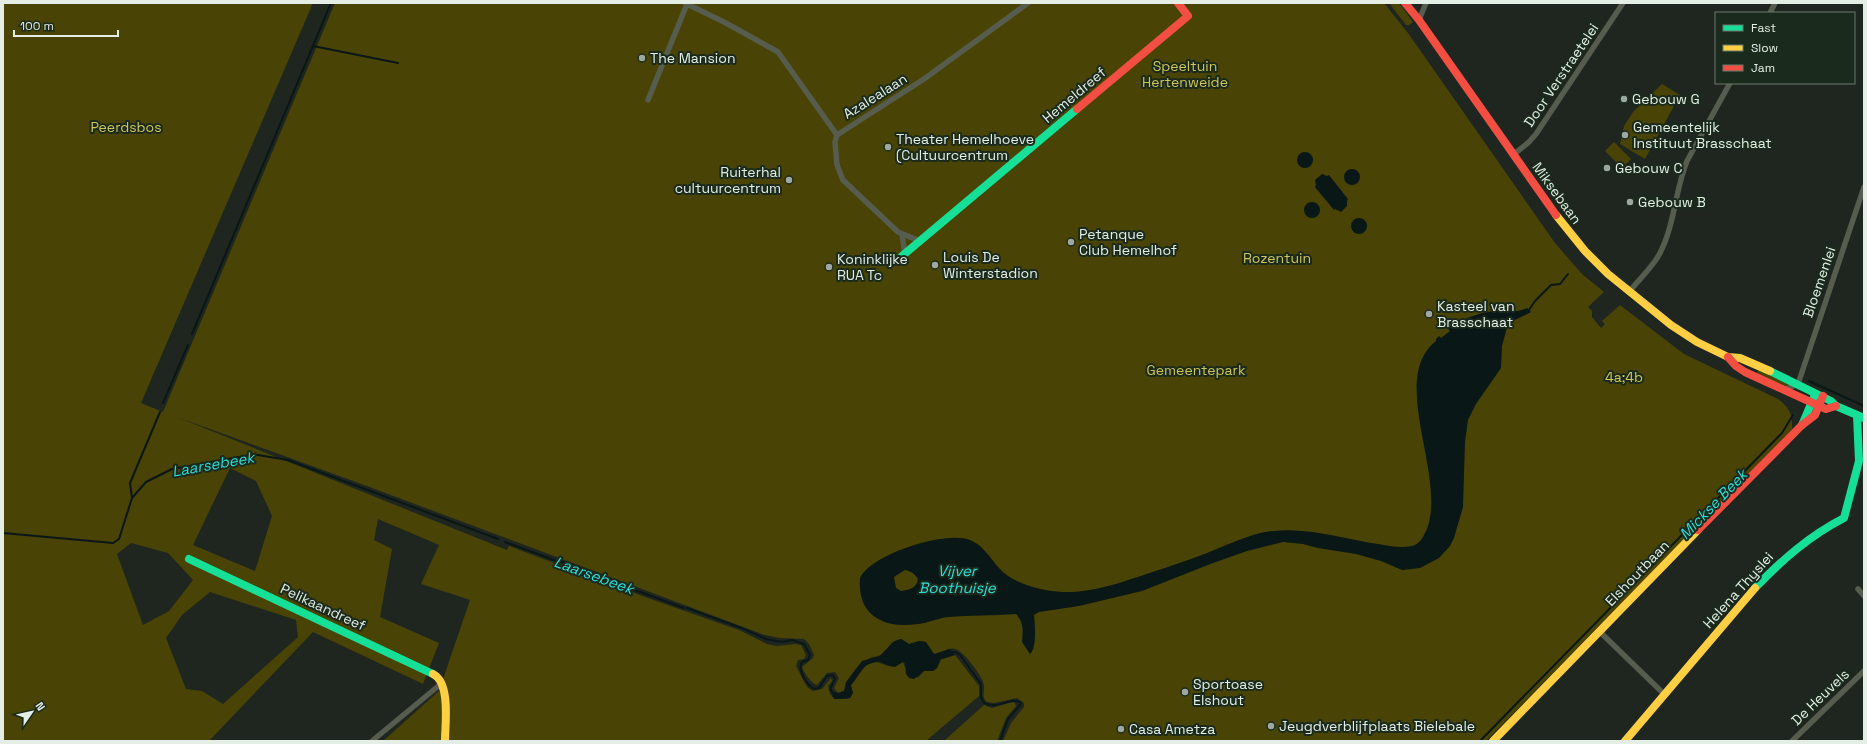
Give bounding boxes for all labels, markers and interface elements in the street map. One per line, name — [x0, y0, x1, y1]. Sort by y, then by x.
scale bar — [14, 12, 118, 38]
legend — [1715, 12, 1855, 84]
text: 100 m — [20, 18, 54, 34]
street label: Door Verstraetelei — [1520, 20, 1602, 130]
text: Fast — [1751, 20, 1776, 36]
text: Slow — [1751, 40, 1778, 56]
place label: The Mansion — [650, 49, 735, 67]
marker: The Mansion — [637, 53, 647, 63]
park label: Speeltuin Hertenweide — [1142, 57, 1228, 91]
text: Jam — [1751, 60, 1775, 76]
street label: Hemeldreef — [1038, 63, 1110, 127]
street label: Azalealaan — [840, 69, 910, 123]
place label: Gebouw G — [1632, 90, 1700, 108]
marker: Gebouw G — [1619, 94, 1629, 104]
park label: Peerdsbos — [90, 118, 162, 136]
place label: Gemeentelijk Instituut Brasschaat — [1633, 118, 1772, 152]
place label: Theater Hemelhoeve (Cultuurcentrum — [896, 130, 1034, 164]
marker: Gemeentelijk Instituut Brasschaat — [1620, 130, 1630, 140]
marker: Theater Hemelhoeve (Cultuurcentrum — [883, 142, 893, 152]
street label: Miksebaan — [1528, 158, 1586, 228]
place label: Gebouw C — [1615, 159, 1683, 177]
place label: Ruiterhal cultuurcentrum — [675, 163, 781, 197]
marker: Gebouw C — [1602, 163, 1612, 173]
marker: Ruiterhal cultuurcentrum — [784, 175, 794, 185]
place label: Gebouw B — [1638, 193, 1706, 211]
marker: Gebouw B — [1625, 197, 1635, 207]
place label: Petanque Club Hemelhof — [1079, 225, 1177, 259]
marker: Petanque Club Hemelhof — [1066, 237, 1076, 247]
street label: Bloemenlei — [1798, 244, 1840, 320]
place label: Louis De Winterstadion — [943, 248, 1038, 282]
park label: Rozentuin — [1243, 249, 1311, 267]
place label: Koninklijke RUA Tc — [837, 250, 908, 284]
marker: Louis De Winterstadion — [930, 260, 940, 270]
marker: Koninklijke RUA Tc — [824, 262, 834, 272]
place label: Kasteel van Brasschaat — [1437, 297, 1515, 331]
marker: Kasteel van Brasschaat — [1424, 309, 1434, 319]
park label: Gemeentepark — [1147, 361, 1246, 379]
park label: 4a;4b — [1605, 368, 1643, 386]
water label: Laarsebeek — [170, 447, 258, 481]
water label: Mickse Beek — [1675, 464, 1752, 543]
street label: Elshoutbaan — [1601, 536, 1673, 610]
street label: Helena Thyslei — [1699, 548, 1777, 632]
water label: Laarsebeek — [552, 552, 638, 599]
water label: Vijver Boothuisje — [918, 561, 997, 597]
street label: Pelikaandreef — [278, 579, 368, 635]
street label: De Heuvels — [1787, 665, 1853, 729]
place label: Sportoase Elshout — [1193, 675, 1263, 709]
marker: Sportoase Elshout — [1180, 687, 1190, 697]
north arrow — [12, 692, 52, 732]
text: N — [32, 699, 48, 713]
place label: Jeugdverblijfplaats Bielebale — [1279, 717, 1475, 735]
place label: Casa Ametza — [1129, 720, 1215, 738]
marker: Jeugdverblijfplaats Bielebale — [1266, 721, 1276, 731]
marker: Casa Ametza — [1116, 724, 1126, 734]

